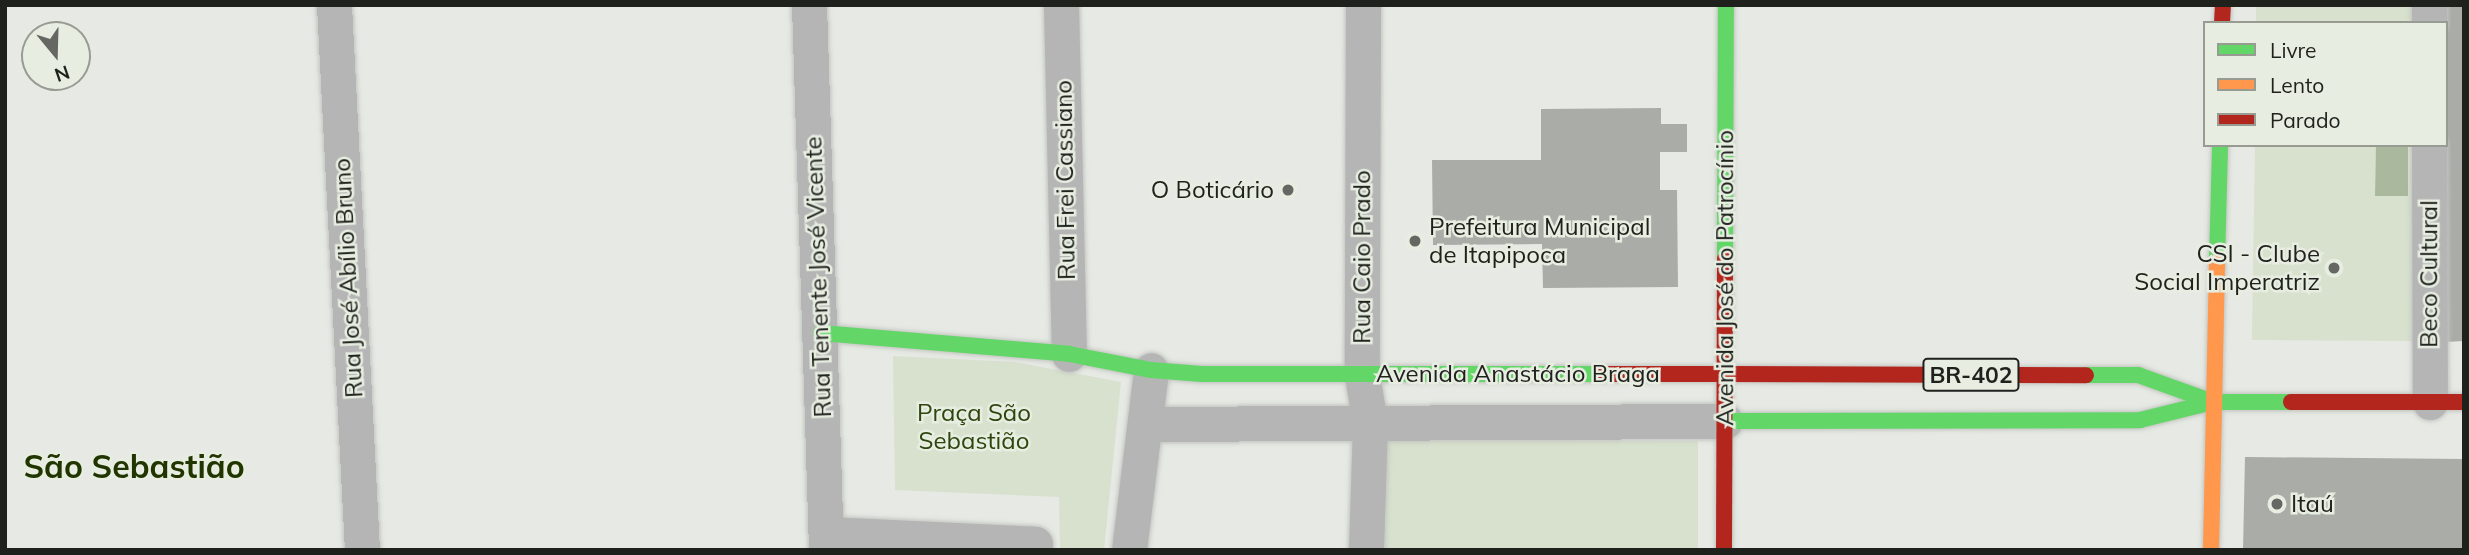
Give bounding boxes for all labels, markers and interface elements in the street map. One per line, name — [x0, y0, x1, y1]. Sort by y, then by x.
north arrow — [21, 21, 91, 91]
legend — [2203, 21, 2448, 147]
text: Livre — [2270, 37, 2317, 63]
text: N — [51, 60, 73, 88]
text: Lento — [2270, 72, 2324, 98]
street label: Rua Frei Cassiano — [1049, 80, 1081, 280]
text: Parado — [2270, 107, 2340, 133]
street label: Avenida José do Patrocínio — [1711, 130, 1739, 426]
street label: Rua Tenente José Vicente — [799, 136, 837, 418]
street label: Rua José Abílio Bruno — [327, 157, 369, 399]
street label: Rua Caio Prado — [1348, 170, 1376, 344]
place label: O Boticário — [1151, 176, 1274, 204]
marker: O Boticário — [1280, 182, 1296, 198]
street label: Beco Cultural — [2415, 200, 2443, 348]
place label: Prefeitura Municipal de Itapipoca — [1429, 213, 1650, 269]
marker: Prefeitura Municipal de Itapipoca — [1407, 233, 1423, 249]
place label: CSI - Clube Social Imperatriz — [2134, 240, 2320, 296]
marker: CSI - Clube Social Imperatriz — [2326, 260, 2342, 276]
road number: BR-402 — [1922, 356, 2020, 394]
street label: Avenida Anastácio Braga — [1376, 360, 1660, 388]
park label: Praça São Sebastião — [917, 399, 1031, 455]
district label: São Sebastião — [23, 447, 245, 485]
place label: Itaú — [2291, 490, 2334, 518]
marker: Itaú — [2269, 496, 2285, 512]

